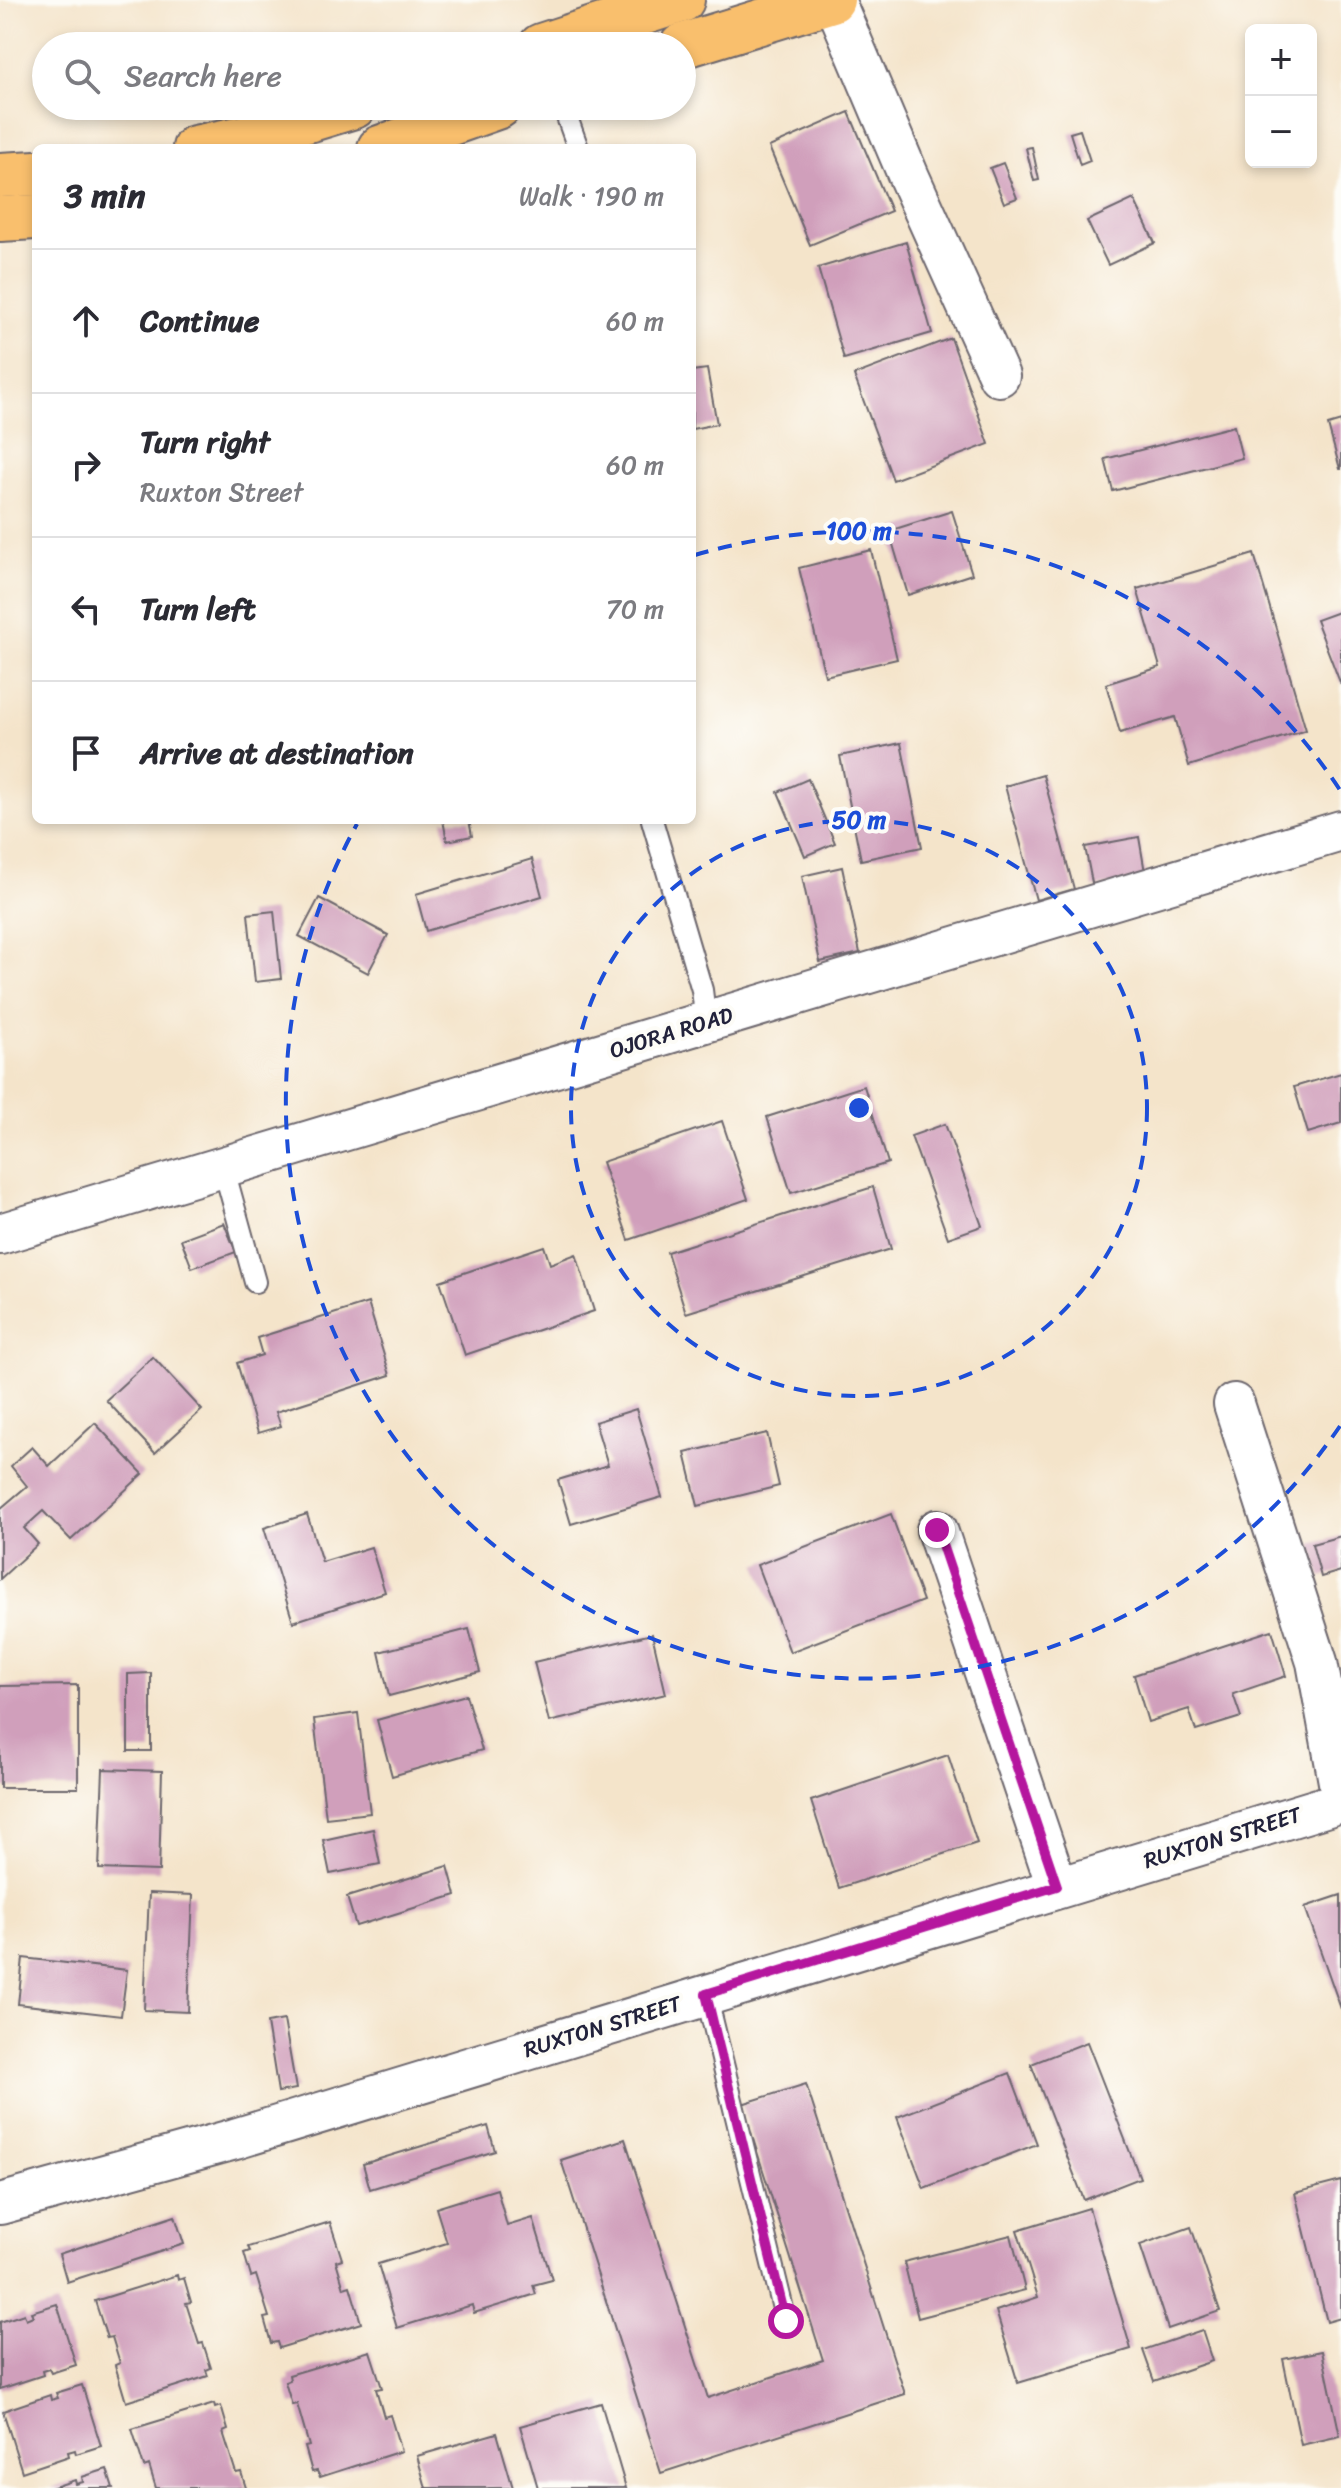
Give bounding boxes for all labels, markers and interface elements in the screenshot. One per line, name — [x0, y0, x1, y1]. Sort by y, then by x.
map controls — [1245, 24, 1317, 168]
button: + — [1245, 24, 1317, 96]
search box — [32, 32, 696, 120]
text: Search here — [124, 49, 282, 103]
icon: search — [60, 54, 104, 98]
button: − — [1245, 96, 1317, 168]
text: 3 min — [64, 166, 145, 226]
text: Walk · 190 m — [519, 173, 664, 219]
text: Continue — [140, 294, 259, 348]
text: 60 m — [606, 298, 664, 344]
icon: ahead — [64, 299, 108, 343]
text: Turn right — [140, 415, 270, 469]
text: 60 m — [606, 442, 664, 488]
icon: right — [64, 443, 108, 487]
text: Ruxton Street — [140, 469, 303, 515]
text: 100 m — [826, 510, 892, 552]
text: Turn left — [140, 582, 256, 636]
text: 70 m — [606, 586, 664, 632]
icon: left — [64, 587, 108, 631]
text: Arrive at destination — [140, 726, 414, 780]
icon: arrive — [64, 731, 108, 775]
text: 50 m — [832, 799, 887, 841]
street label: OJORA ROAD — [605, 995, 738, 1070]
centre of rings — [845, 1094, 873, 1122]
route end — [919, 1512, 955, 1548]
street label: RUXTON STREET — [1139, 1795, 1307, 1880]
street label: RUXTON STREET — [519, 1984, 687, 2069]
route start — [768, 2303, 804, 2339]

